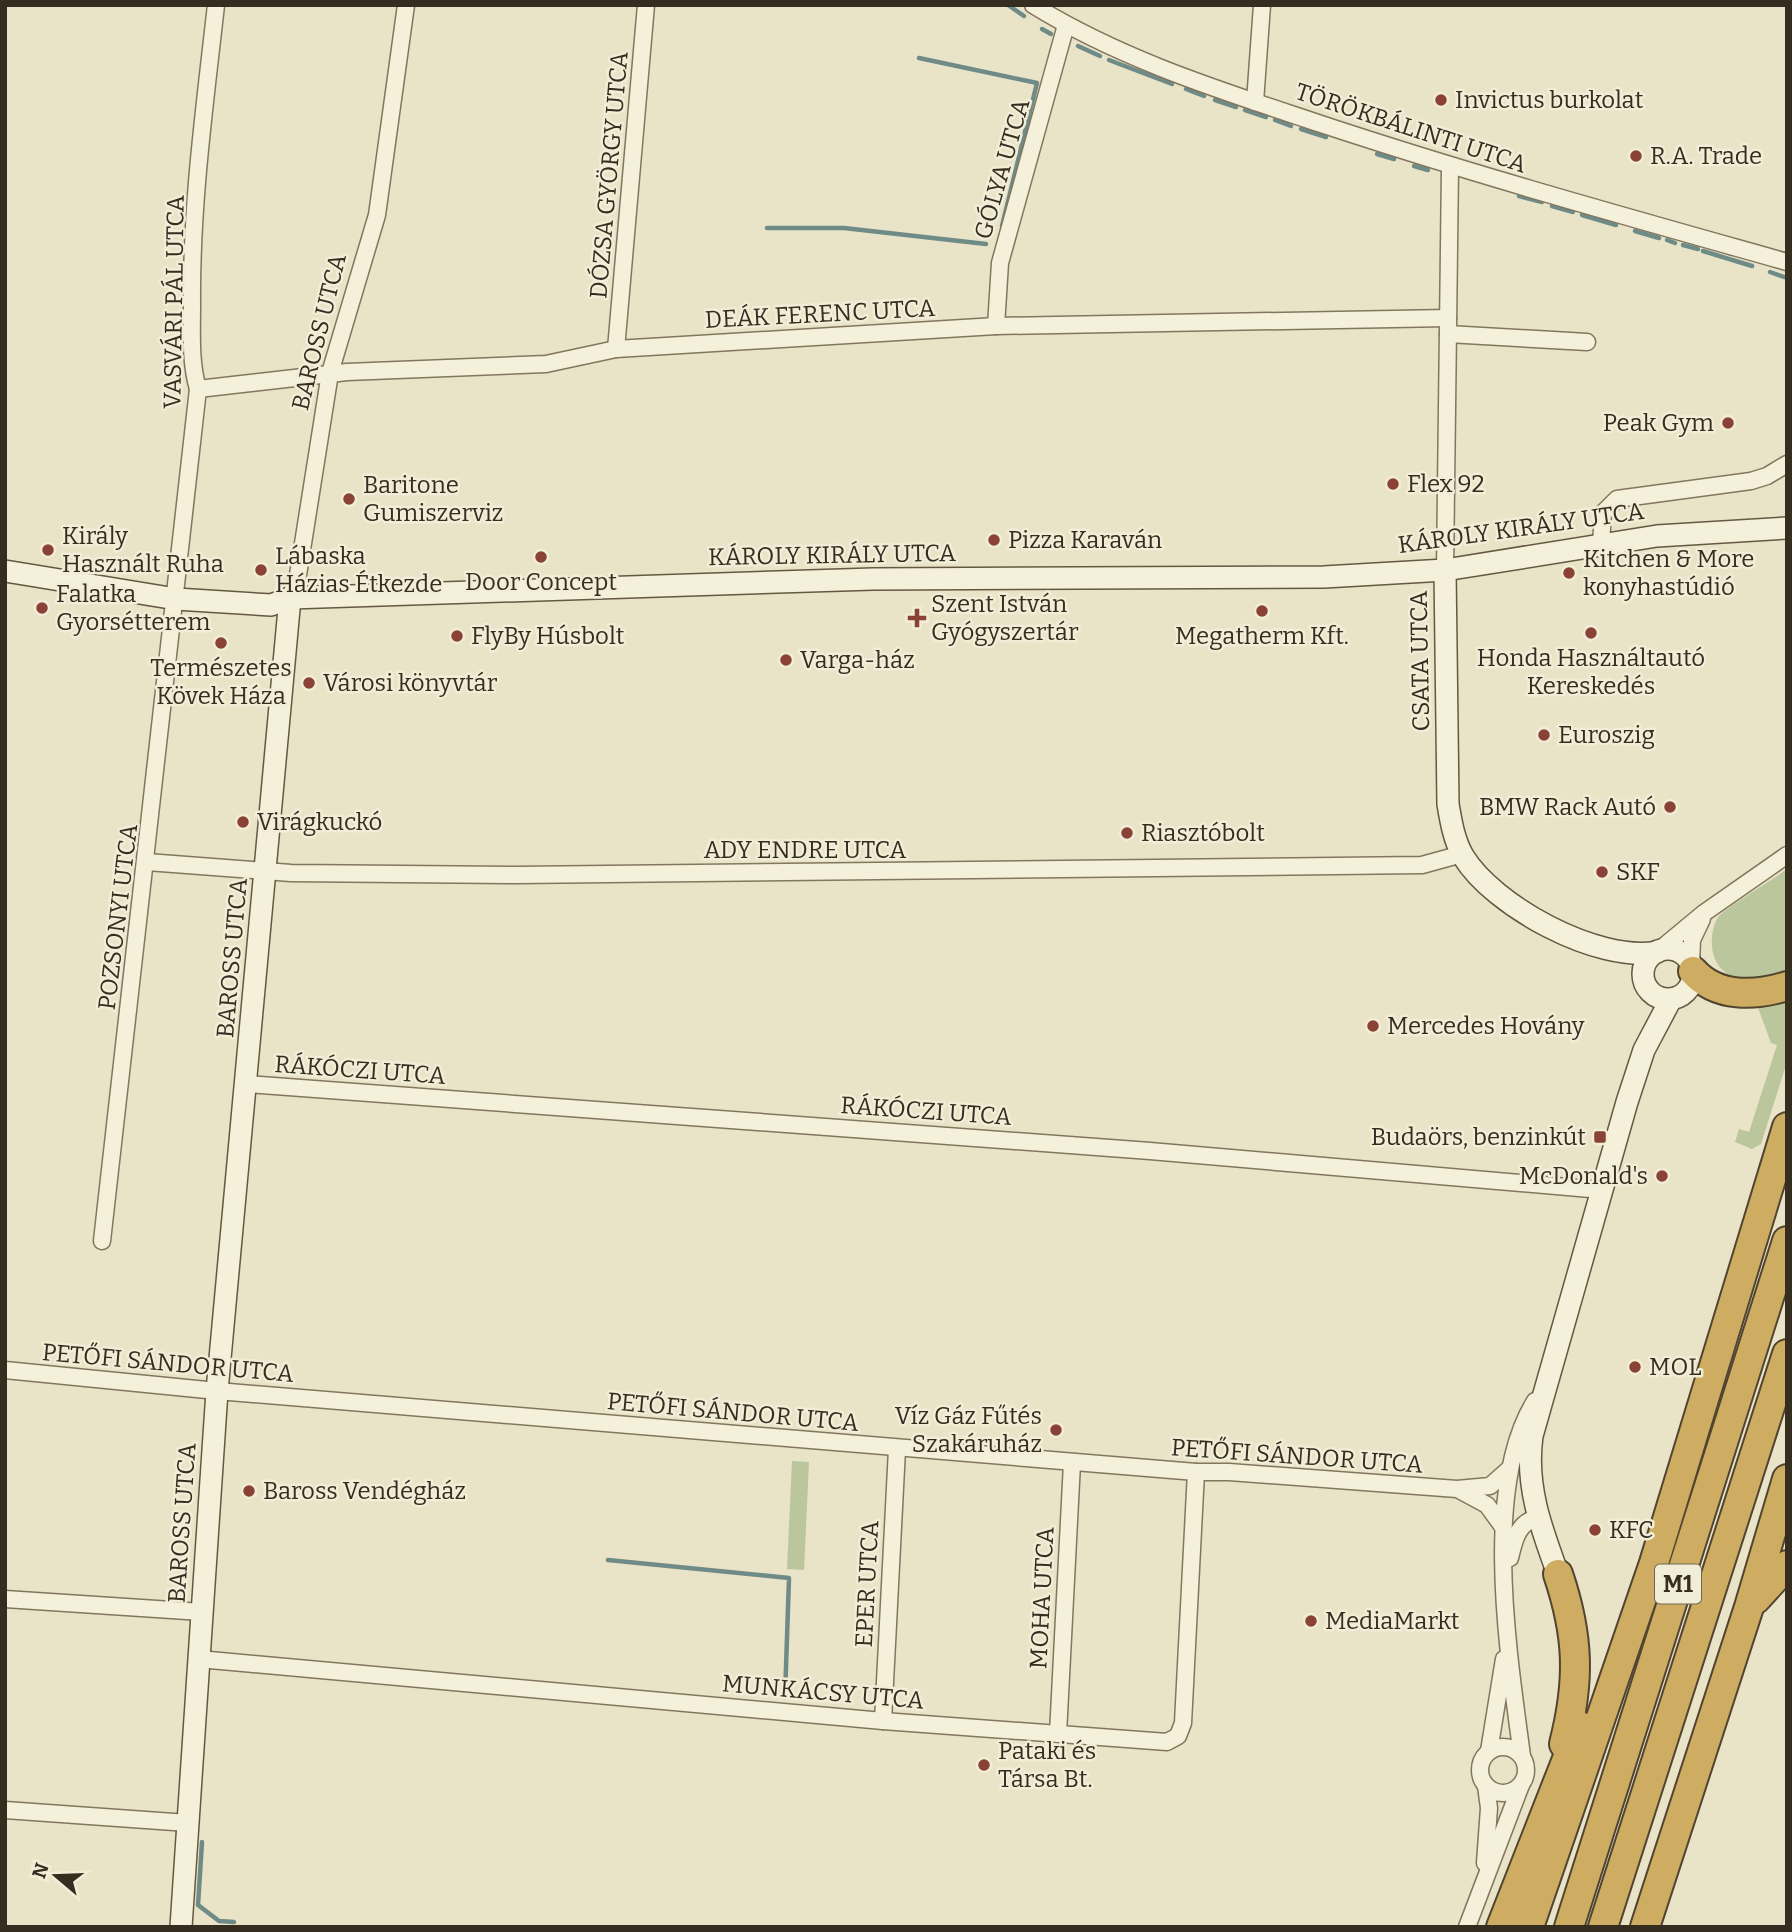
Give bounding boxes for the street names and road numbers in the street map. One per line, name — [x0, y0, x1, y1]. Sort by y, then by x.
street label: DÓZSA GYÖRGY UTCA — [584, 50, 634, 300]
street label: TÖRÖKBÁLINTI UTCA — [1292, 76, 1530, 179]
street label: GÓLYA UTCA — [969, 96, 1035, 242]
street label: VASVÁRI PÁL UTCA — [157, 195, 190, 409]
street label: BAROSS UTCA — [286, 251, 352, 413]
street label: DEÁK FERENC UTCA — [704, 293, 936, 334]
street label: KÁROLY KIRÁLY UTCA — [1396, 496, 1646, 559]
street label: KÁROLY KIRÁLY UTCA — [708, 538, 956, 571]
street label: CSATA UTCA — [1405, 590, 1435, 732]
street label: POZSONYI UTCA — [93, 822, 143, 1012]
street label: ADY ENDRE UTCA — [704, 836, 906, 864]
street label: BAROSS UTCA — [211, 877, 253, 1039]
street label: RÁKÓCZI UTCA — [274, 1049, 447, 1090]
street label: RÁKÓCZI UTCA — [840, 1090, 1013, 1131]
street label: PETŐFI SÁNDOR UTCA — [41, 1337, 295, 1388]
street label: PETŐFI SÁNDOR UTCA — [606, 1386, 860, 1437]
street label: PETŐFI SÁNDOR UTCA — [1170, 1432, 1424, 1479]
street label: BAROSS UTCA — [162, 1442, 202, 1604]
street label: EPER UTCA — [850, 1520, 884, 1648]
street label: MOHA UTCA — [1024, 1526, 1060, 1670]
road number: M1 — [1655, 1564, 1701, 1604]
street label: MUNKÁCSY UTCA — [721, 1668, 925, 1715]

